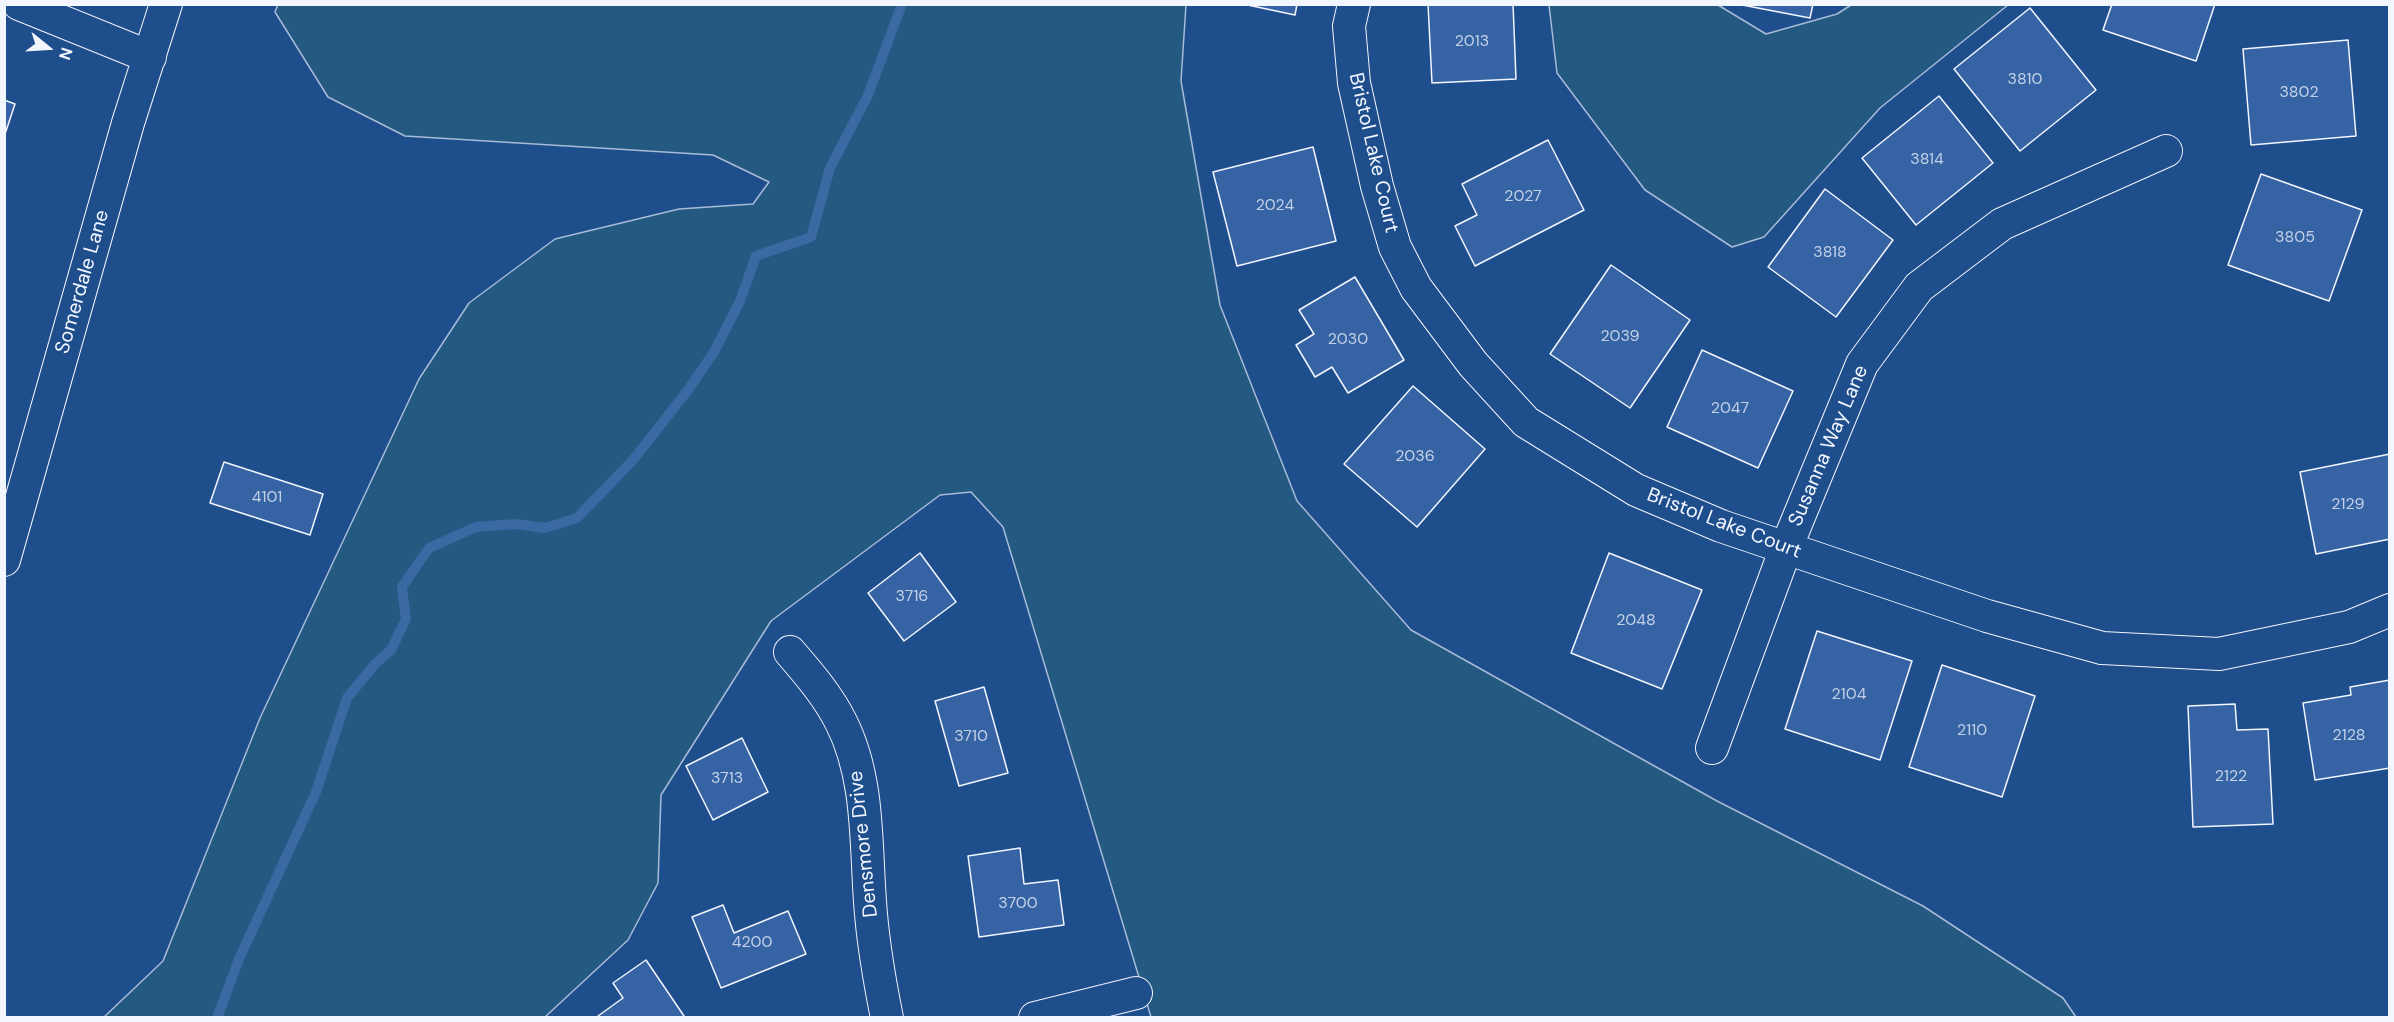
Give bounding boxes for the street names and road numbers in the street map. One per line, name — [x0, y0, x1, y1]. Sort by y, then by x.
street label: Bristol Lake Court — [1343, 71, 1403, 235]
street label: Somerdale Lane — [51, 207, 115, 357]
street label: Susanna Way Lane — [1784, 362, 1874, 530]
street label: Bristol Lake Court — [1643, 484, 1805, 564]
street label: Densmore Drive — [844, 769, 884, 919]

